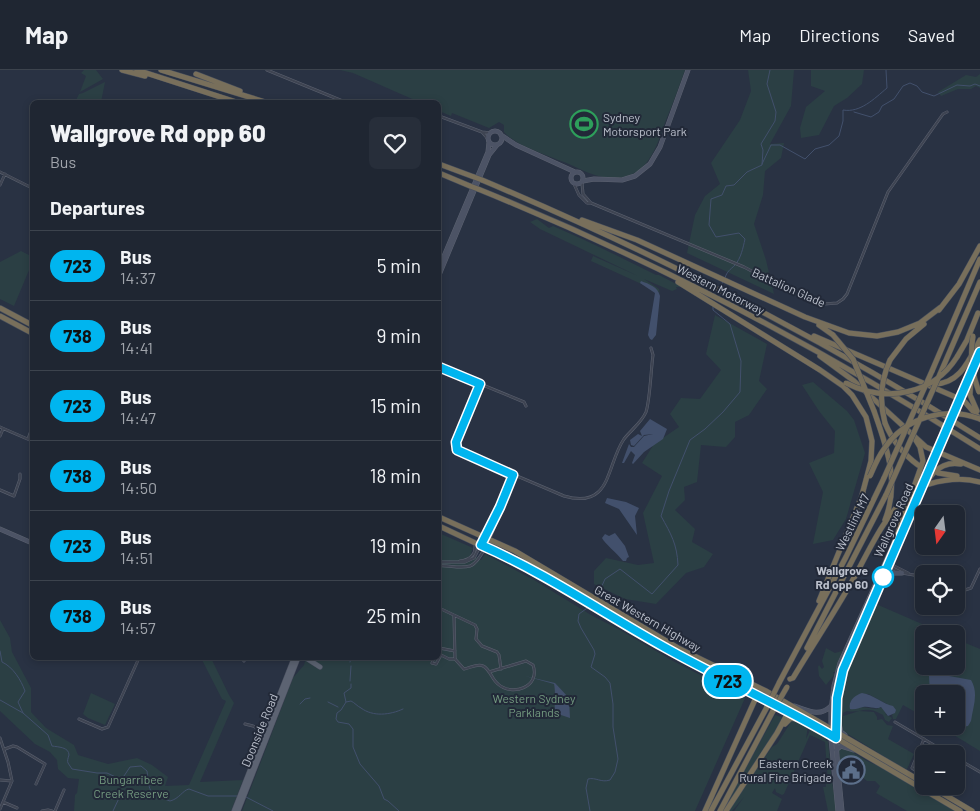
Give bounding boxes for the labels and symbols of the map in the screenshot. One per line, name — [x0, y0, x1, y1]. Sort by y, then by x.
sports icon: Sydney Motorsport Park — [569, 109, 599, 139]
place label: Sydney Motorsport Park — [603, 110, 687, 138]
street label: Western Motorway — [675, 261, 768, 317]
street label: Battalion Glade — [750, 265, 828, 309]
street label: Wallgrove Road — [870, 481, 916, 559]
street label: Westlink M7 — [832, 491, 872, 553]
north arrow — [915, 505, 965, 555]
place label: Wallgrove Rd opp 60 — [816, 563, 868, 591]
marker: Wallgrove Rd opp 60 — [872, 566, 894, 588]
street label: Great Western Highway — [592, 582, 704, 654]
line badge: 723 — [699, 665, 757, 697]
street label: Doonside Road — [238, 691, 280, 769]
park label: Western Sydney Parklands — [493, 691, 576, 719]
public building icon: Eastern Creek Rural Fire Brigade — [836, 755, 866, 785]
place label: Eastern Creek Rural Fire Brigade — [739, 756, 832, 784]
park label: Bungarribee Creek Reserve — [93, 772, 169, 800]

